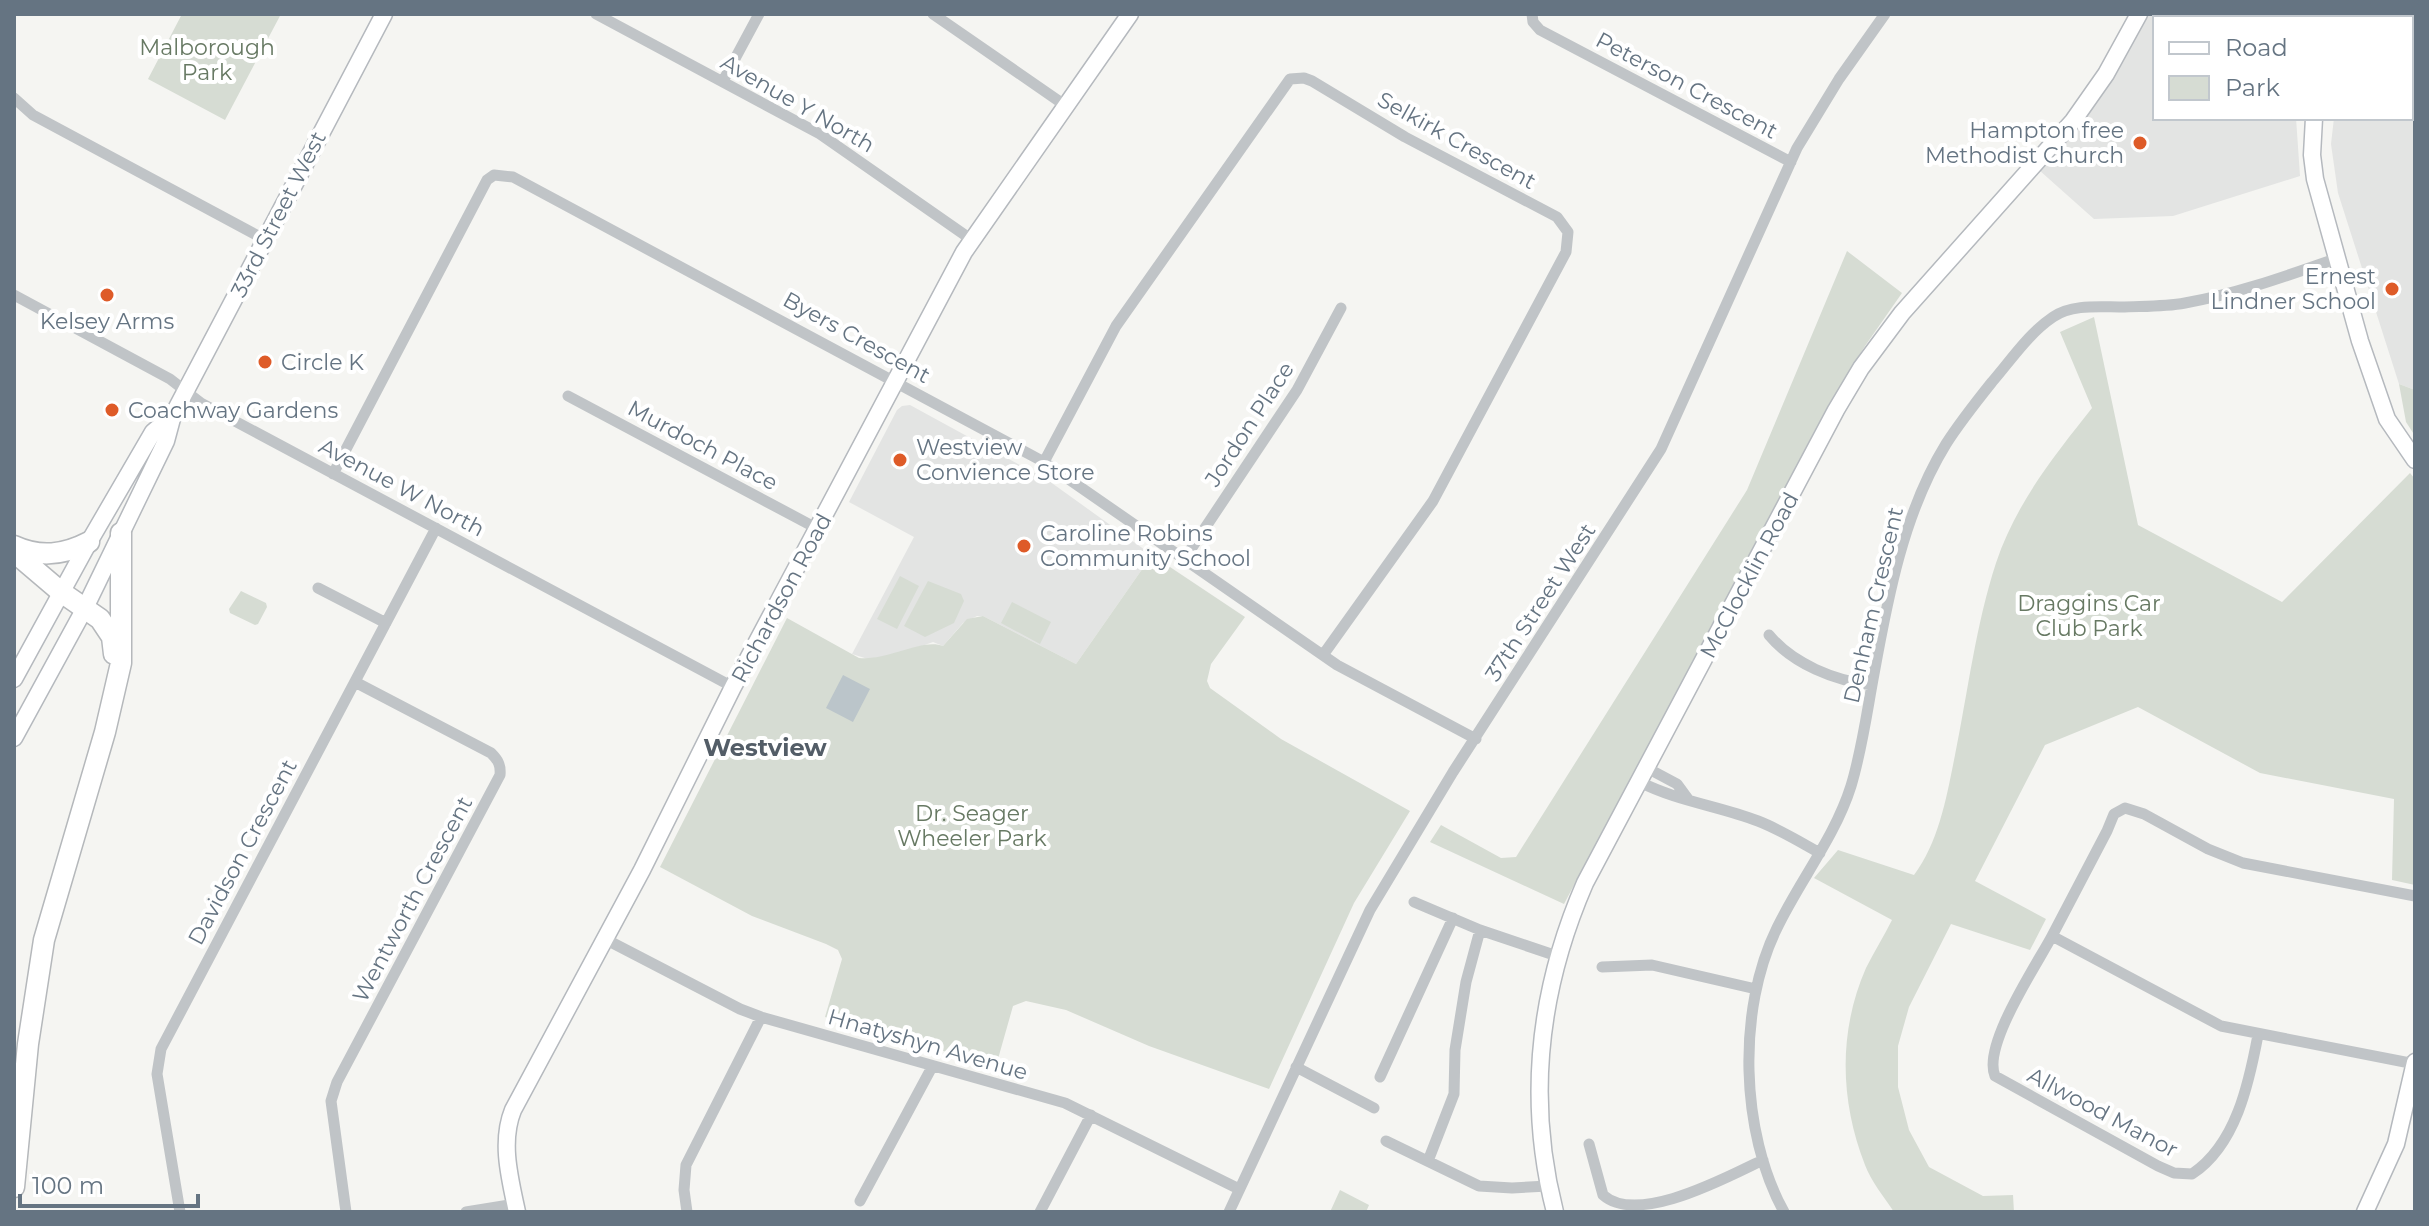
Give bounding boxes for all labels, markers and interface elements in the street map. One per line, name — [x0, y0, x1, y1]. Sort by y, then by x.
legend — [2153, 16, 2413, 120]
street label: Peterson Crescent — [1591, 26, 1782, 145]
text: Road — [2225, 33, 2288, 62]
park label: Malborough Park — [139, 34, 275, 86]
street label: Avenue Y North — [716, 48, 879, 158]
text: Park — [2225, 73, 2280, 102]
street label: Selkirk Crescent — [1373, 86, 1541, 195]
place label: Hampton free Methodist Church — [1925, 117, 2124, 169]
street label: 33rd Street West — [225, 127, 332, 302]
marker: Hampton free Methodist Church — [2131, 134, 2149, 152]
place label: Ernest Lindner School — [2210, 263, 2376, 315]
marker: Ernest Lindner School — [2383, 280, 2401, 298]
marker: Kelsey Arms — [98, 286, 116, 304]
street label: Byers Crescent — [778, 286, 935, 389]
place label: Kelsey Arms — [40, 308, 174, 335]
place label: Circle K — [281, 349, 364, 376]
marker: Circle K — [256, 353, 274, 371]
street label: Jordon Place — [1199, 357, 1300, 492]
street label: Murdoch Place — [623, 395, 782, 496]
place label: Coachway Gardens — [128, 397, 338, 424]
marker: Coachway Gardens — [103, 401, 121, 419]
street label: Avenue W North — [314, 432, 489, 542]
place label: Westview Convience Store — [916, 434, 1094, 486]
marker: Westview Convience Store — [891, 451, 909, 469]
street label: McClocklin Road — [1694, 488, 1805, 663]
street label: Denham Crescent — [1838, 504, 1909, 706]
street label: Richardson Road — [725, 509, 838, 688]
street label: 37th Street West — [1479, 518, 1602, 686]
place label: Caroline Robins Community School — [1040, 520, 1251, 572]
marker: Caroline Robins Community School — [1015, 537, 1033, 555]
park label: Draggins Car Club Park — [2017, 590, 2161, 642]
district label: Westview — [703, 733, 827, 762]
street label: Davidson Crescent — [182, 755, 303, 950]
street label: Wentworth Crescent — [347, 792, 478, 1007]
park label: Dr. Seager Wheeler Park — [897, 800, 1048, 852]
street label: Hnatyshyn Avenue — [825, 1003, 1031, 1086]
street label: Allwood Manor — [2023, 1061, 2183, 1163]
scale bar — [20, 1158, 198, 1208]
text: 100 m — [32, 1171, 104, 1200]

